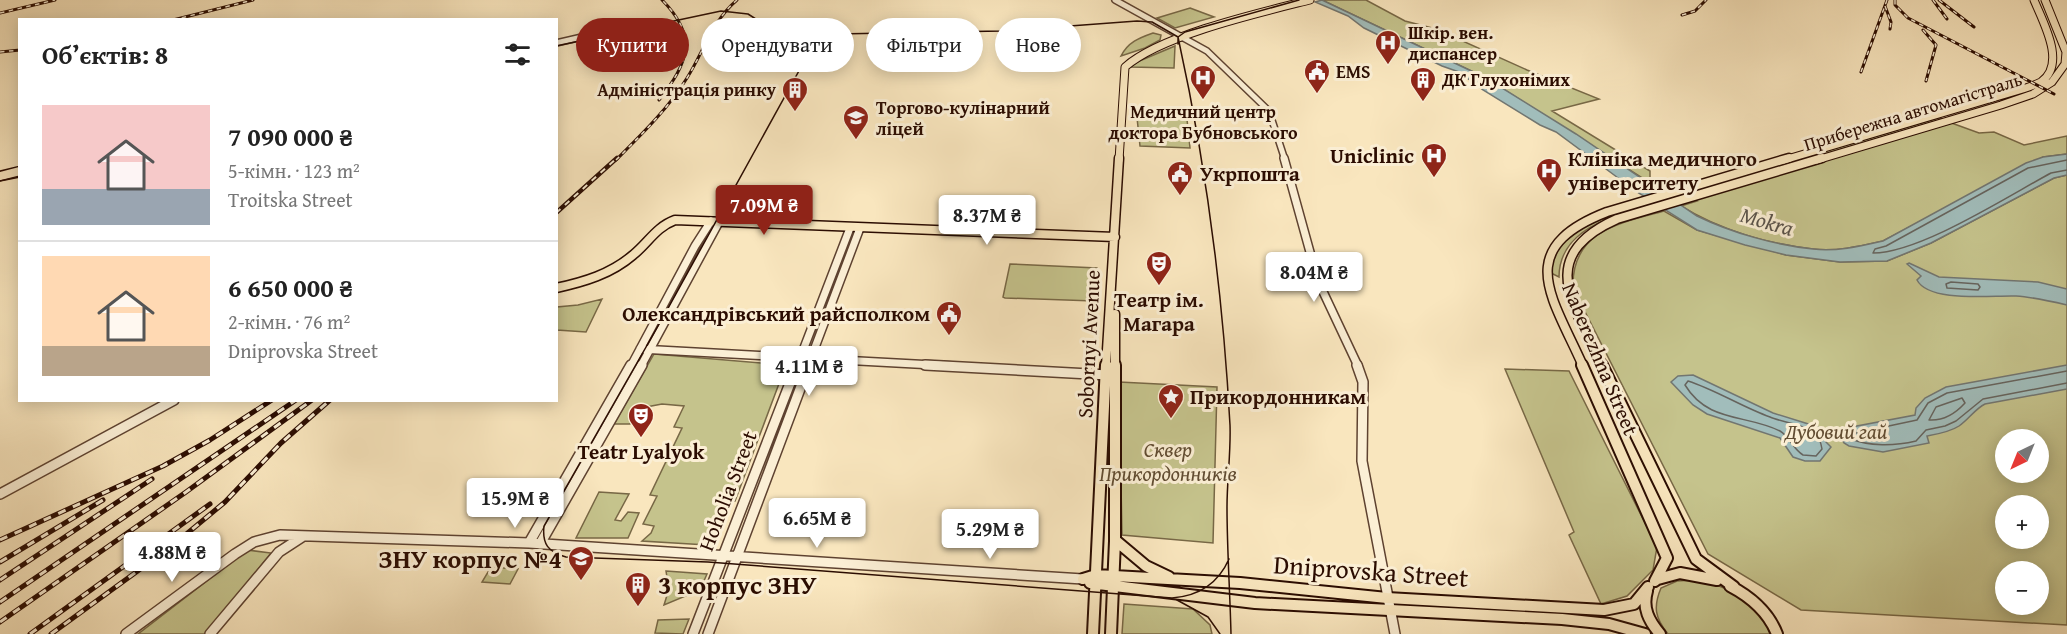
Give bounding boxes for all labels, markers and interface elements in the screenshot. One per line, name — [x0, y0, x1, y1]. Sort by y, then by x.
chip: Купити — [576, 18, 689, 72]
chip: Орендувати — [701, 18, 854, 72]
chip: Фільтри — [866, 18, 983, 72]
chip: Нове — [995, 18, 1081, 72]
place label: Шкір. вен. диспансер — [1408, 19, 1497, 67]
hospital icon: Шкір. вен. диспансер — [1373, 28, 1403, 66]
text: Об’єктів: 8 — [42, 35, 168, 74]
icon: filters — [501, 38, 534, 71]
public building icon: EMS — [1302, 57, 1332, 95]
place label: EMS — [1336, 58, 1371, 85]
hospital icon: Медичний центр доктора Бубновського — [1188, 63, 1218, 101]
building icon: ДК Глухонімих — [1408, 65, 1438, 103]
street label: Прибережна автомагістраль — [1801, 65, 2025, 158]
place label: ДК Глухонімих — [1441, 66, 1570, 93]
building icon: Адміністрація ринку — [780, 75, 810, 113]
place label: Адміністрація ринку — [597, 76, 776, 103]
place label: Торгово-кулінарний ліцей — [876, 94, 1050, 142]
place label: Медичний центр доктора Бубновського — [1108, 98, 1298, 146]
school or university icon: Торгово-кулінарний ліцей — [841, 103, 871, 141]
text: 7 090 000 ₴ — [228, 117, 353, 156]
icon: home — [90, 129, 162, 201]
place label: Uniclinic — [1330, 140, 1414, 171]
hospital icon: Uniclinic — [1419, 141, 1449, 179]
place label: Клініка медичного університету — [1567, 143, 1757, 198]
text: 5-кімн. · 123 m² — [228, 156, 360, 185]
hospital icon: Клініка медичного університету — [1534, 156, 1564, 194]
place label: Укрпошта — [1200, 158, 1300, 189]
public building icon: Укрпошта — [1165, 159, 1195, 197]
text: Troitska Street — [228, 185, 353, 214]
pin: 7.09M ₴ — [709, 185, 819, 236]
text: 7.09M ₴ — [730, 190, 798, 219]
pin: 8.37M ₴ — [932, 195, 1042, 246]
water label: Mokra — [1737, 198, 1797, 244]
text: 8.37M ₴ — [953, 200, 1021, 229]
theatre icon: Театр ім. Магара — [1144, 249, 1174, 287]
pin: 8.04M ₴ — [1259, 252, 1369, 303]
text: 8.04M ₴ — [1280, 257, 1348, 286]
text: 6 650 000 ₴ — [228, 268, 353, 307]
street label: Sobornyi Avenue — [1069, 269, 1108, 419]
street label: Naberezhna Street — [1554, 278, 1647, 440]
icon: home — [90, 280, 162, 352]
place label: Театр ім. Магара — [1114, 284, 1204, 339]
place label: Олександрівський райсполком — [622, 298, 930, 329]
public building icon: Олександрівський райсполком — [934, 299, 964, 337]
text: 2-кімн. · 76 m² — [228, 307, 350, 336]
text: Dniprovska Street — [228, 336, 378, 365]
pin: 4.11M ₴ — [754, 346, 864, 397]
text: 4.11M ₴ — [775, 351, 843, 380]
place label: Прикордонникам — [1190, 381, 1366, 412]
place icon: Прикордонникам — [1156, 382, 1186, 420]
theatre icon: Teatr Lyalyok — [626, 401, 656, 439]
park label: Дубовий гай — [1784, 416, 1888, 447]
street label: Hoholia Street — [690, 426, 765, 555]
north arrow — [1995, 429, 2049, 483]
map controls — [1995, 429, 2049, 615]
park label: Сквер Прикордонників — [1099, 434, 1237, 489]
place label: Teatr Lyalyok — [578, 436, 706, 467]
pin: 15.9M ₴ — [460, 478, 570, 529]
text: 15.9M ₴ — [481, 483, 549, 512]
button: + — [1995, 495, 2049, 549]
pin: 6.65M ₴ — [762, 498, 872, 549]
text: 6.65M ₴ — [783, 503, 851, 532]
pin: 5.29M ₴ — [935, 509, 1045, 560]
text: 5.29M ₴ — [956, 514, 1024, 543]
pin: 4.88M ₴ — [117, 532, 227, 583]
text: 4.88M ₴ — [138, 537, 206, 566]
place label: ЗНУ корпус №4 — [378, 539, 562, 578]
school or university icon: ЗНУ корпус №4 — [566, 544, 596, 582]
street label: Dniprovska Street — [1272, 544, 1470, 597]
button: − — [1995, 561, 2049, 615]
place label: 3 корпус ЗНУ — [658, 565, 817, 604]
building icon: 3 корпус ЗНУ — [623, 570, 653, 608]

